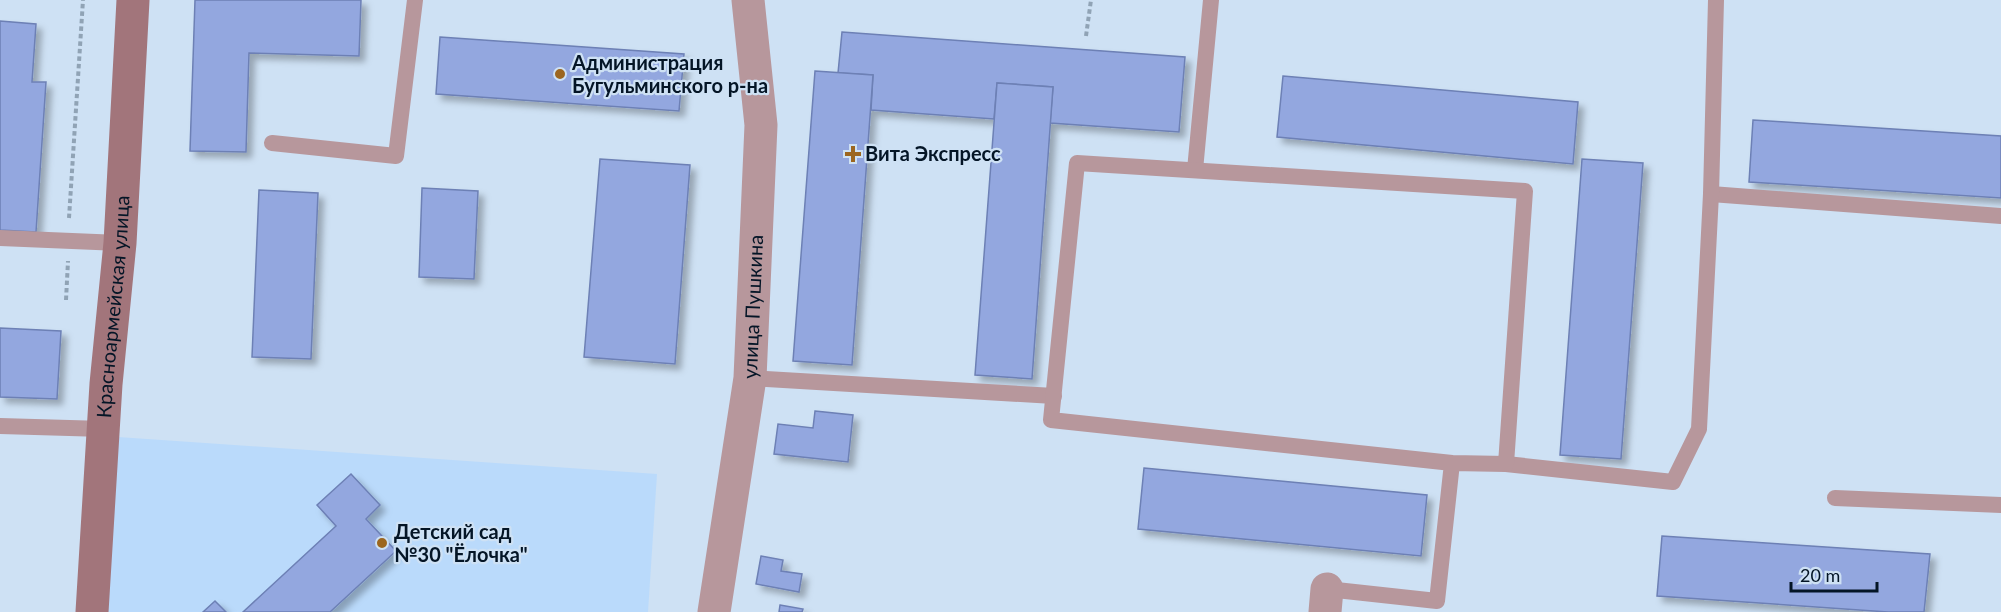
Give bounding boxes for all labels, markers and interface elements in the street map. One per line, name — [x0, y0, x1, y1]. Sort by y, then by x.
place label: Администрация Бугульминского р-на — [571, 50, 768, 97]
marker: Администрация Бугульминского р-на — [553, 67, 567, 81]
place label: Вита Экспресс — [865, 141, 1001, 165]
marker: Вита Экспресс — [846, 147, 860, 161]
street label: Красноармейская улица — [91, 195, 134, 419]
street label: улица Пушкина — [737, 234, 767, 379]
place label: Детский сад №30 "Ёлочка" — [394, 519, 528, 566]
marker: Детский сад №30 "Ёлочка" — [375, 536, 389, 550]
scale bar — [1791, 555, 1876, 593]
text: 20 m — [1800, 564, 1840, 586]

